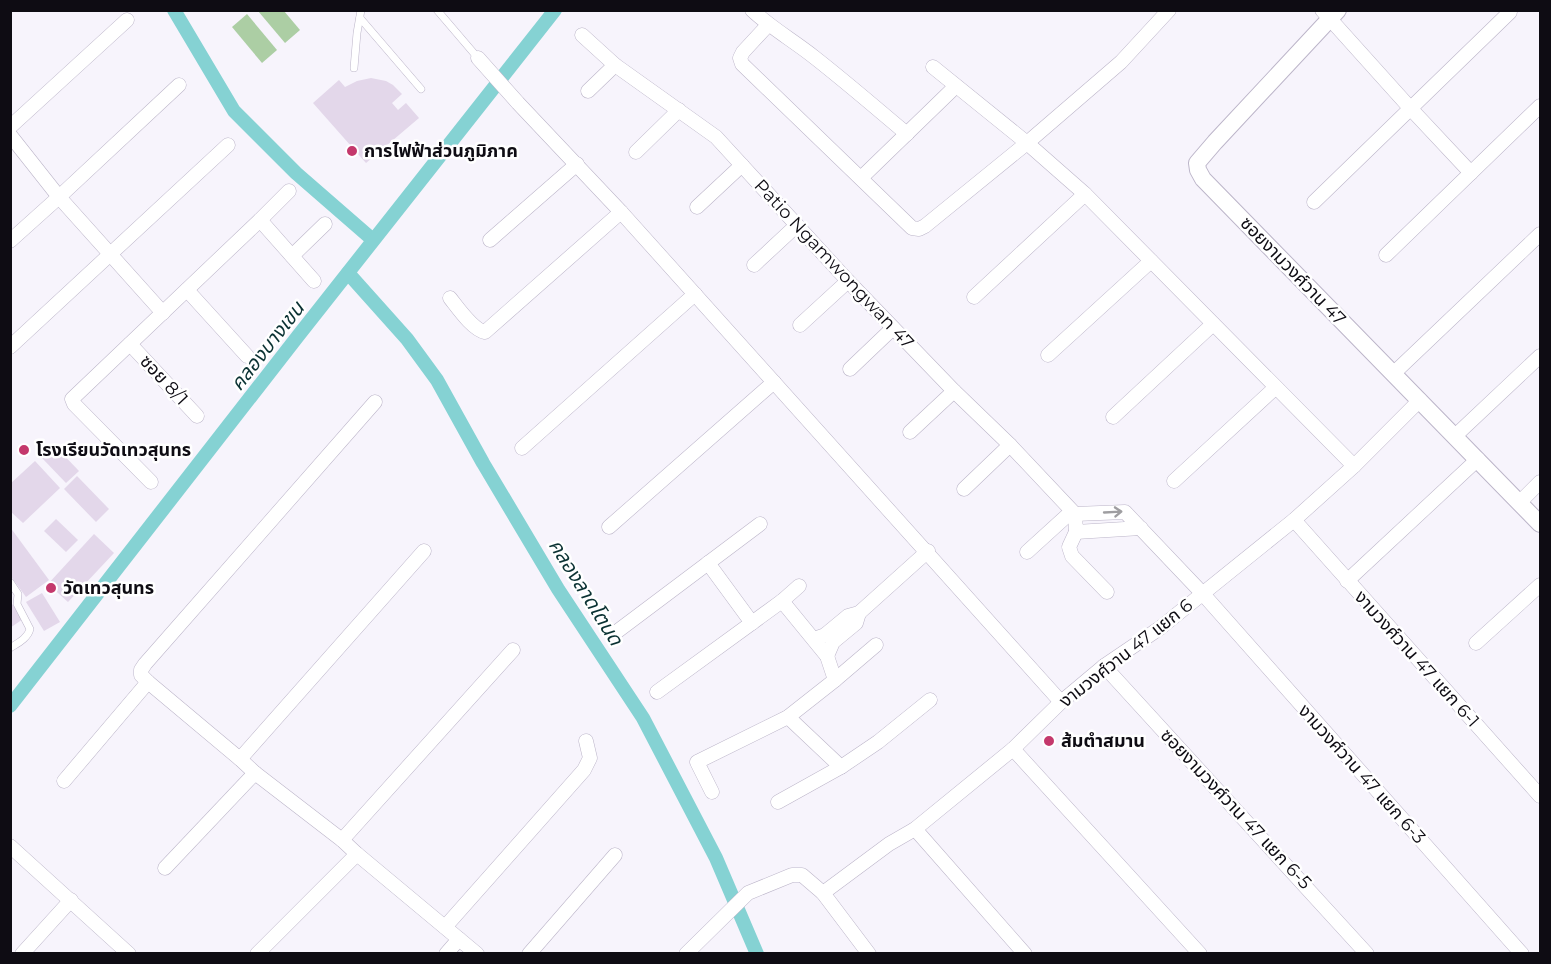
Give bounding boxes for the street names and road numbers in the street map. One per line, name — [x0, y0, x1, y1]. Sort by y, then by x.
street label: Patio Ngamwongwan 47 — [750, 175, 918, 353]
street label: ซอยงามวงศ์วาน 47 — [1236, 212, 1350, 330]
street label: ซอย 8/1 — [135, 350, 193, 410]
street label: งามวงศ์วาน 47 แยก 6-1 — [1350, 586, 1484, 732]
street label: งามวงศ์วาน 47 แยก 6 — [1055, 594, 1197, 712]
street label: งามวงศ์วาน 47 แยก 6-3 — [1294, 700, 1430, 848]
street label: ซอยงามวงศ์วาน 47 แยก 6-5 — [1156, 724, 1316, 894]

